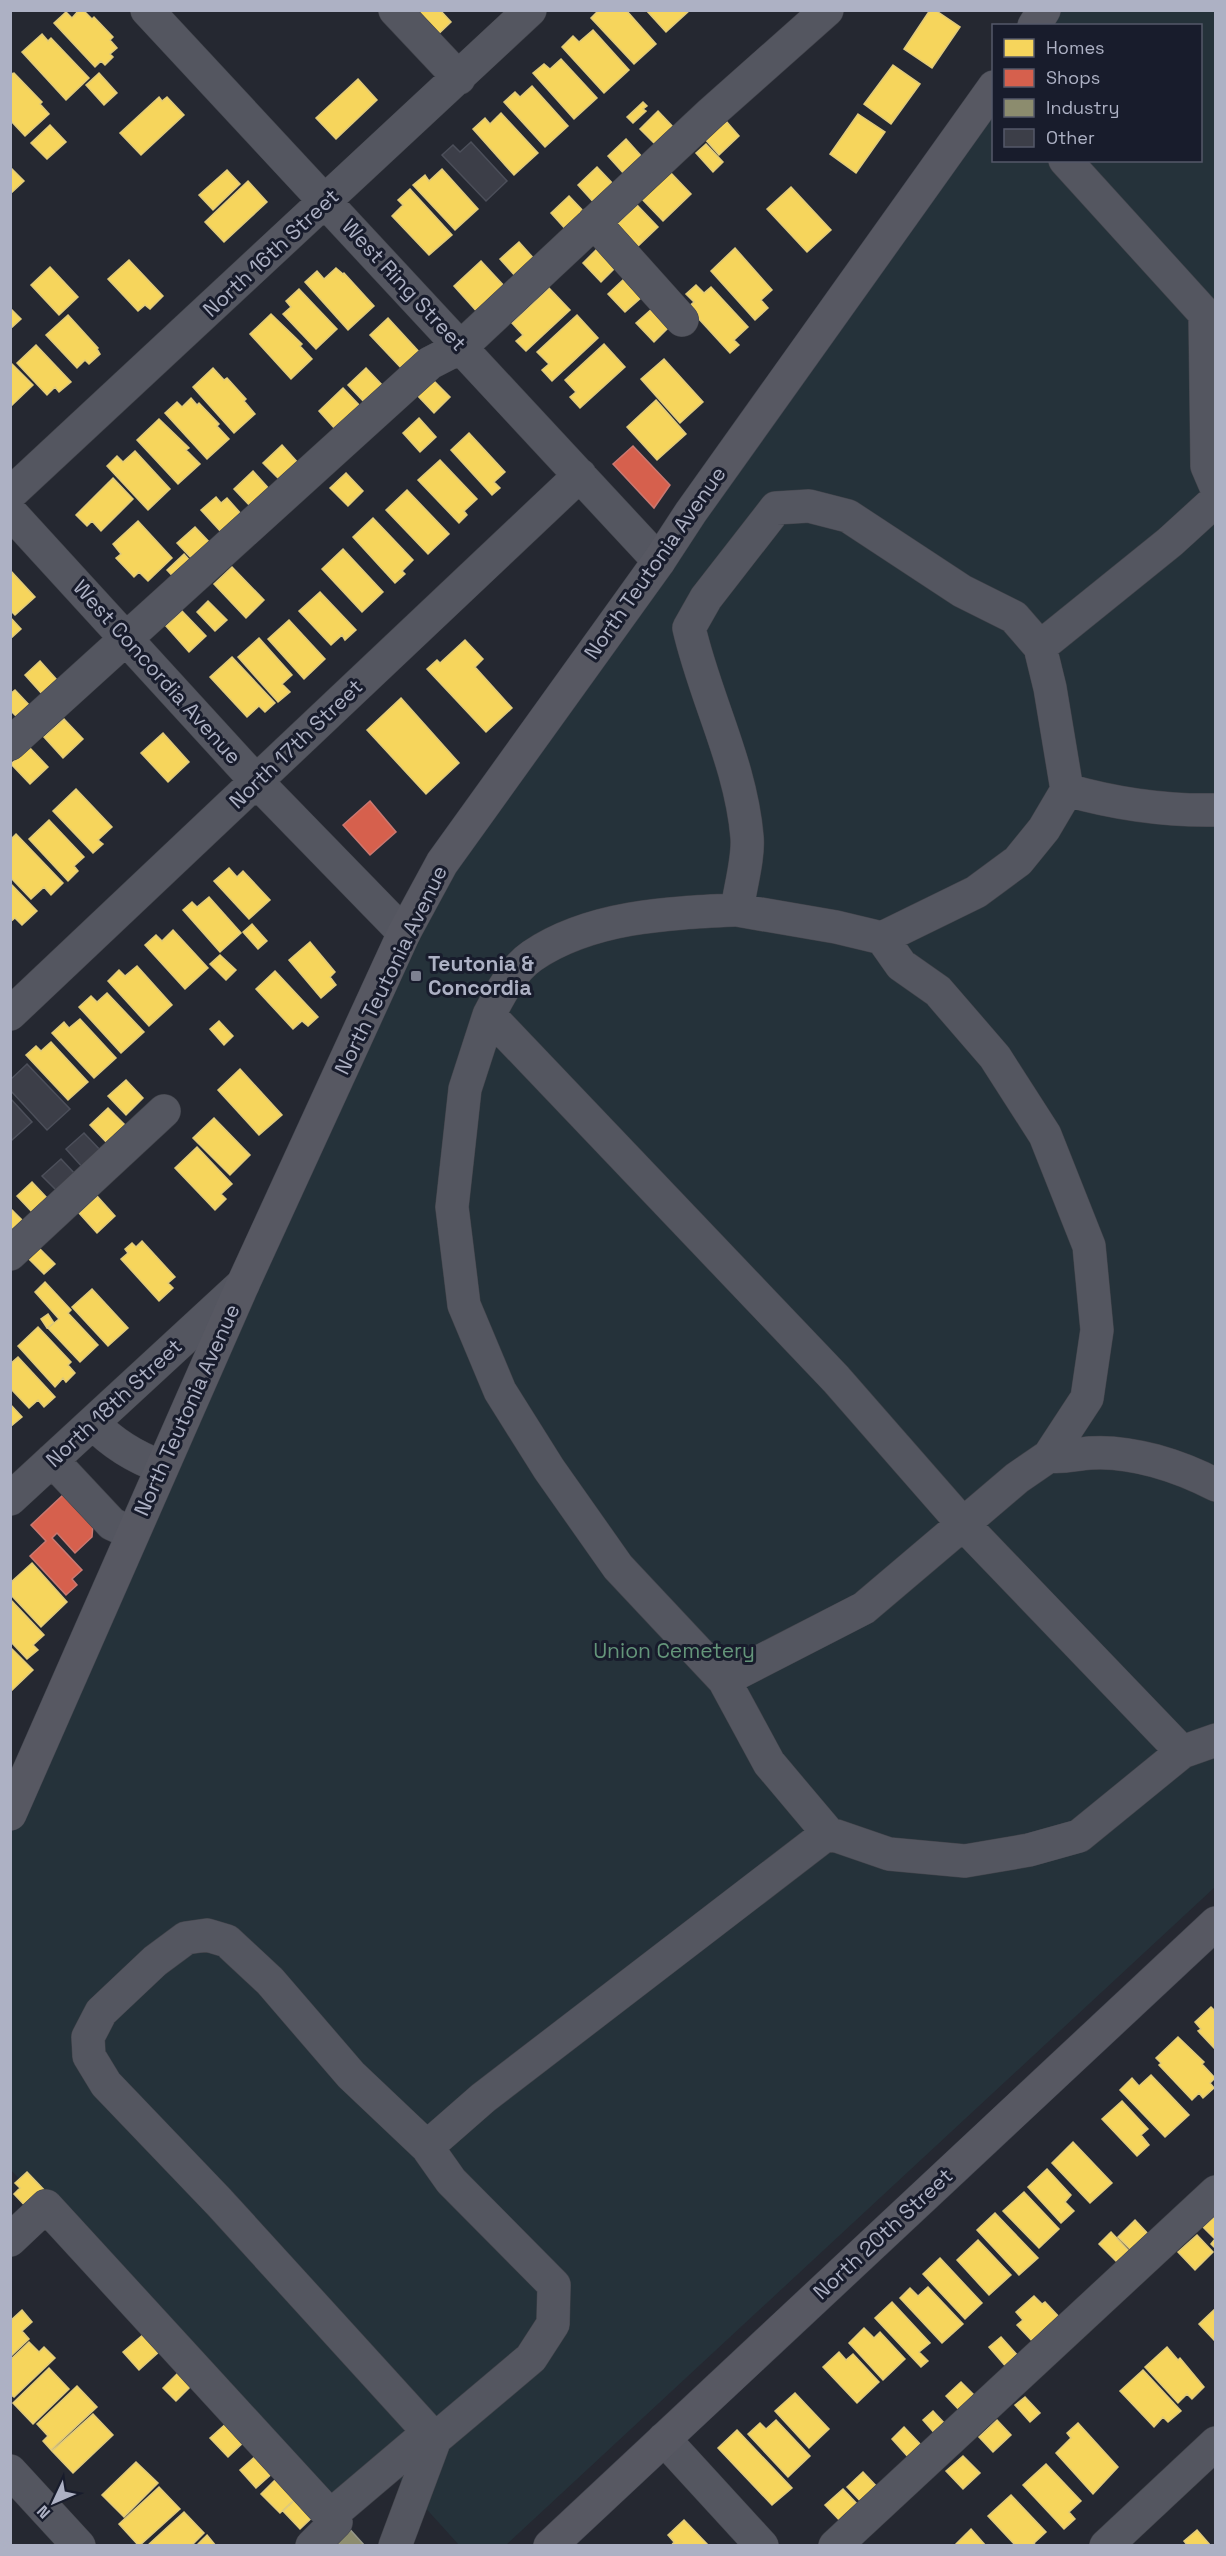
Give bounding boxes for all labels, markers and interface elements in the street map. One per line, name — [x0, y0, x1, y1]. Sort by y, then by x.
legend — [992, 24, 1202, 162]
text: Homes — [1046, 36, 1105, 59]
text: Shops — [1046, 66, 1100, 89]
text: Industry — [1046, 96, 1119, 119]
text: Other — [1046, 126, 1095, 149]
street label: North 16th Street — [197, 183, 344, 323]
street label: West Ring Street — [336, 213, 472, 356]
street label: North Teutonia Avenue — [578, 461, 731, 664]
street label: West Concordia Avenue — [67, 574, 247, 769]
street label: North 17th Street — [223, 673, 368, 814]
street label: North Teutonia Avenue — [328, 861, 453, 1079]
place label: Teutonia & Concordia — [428, 950, 534, 1001]
marker: Teutonia & Concordia — [409, 969, 423, 983]
street label: North Teutonia Avenue — [128, 1300, 246, 1520]
street label: North 18th Street — [40, 1332, 187, 1473]
park label: Union Cemetery — [593, 1637, 755, 1664]
street label: North 20th Street — [807, 2162, 958, 2305]
north arrow — [24, 2472, 84, 2532]
text: N — [32, 2501, 55, 2523]

